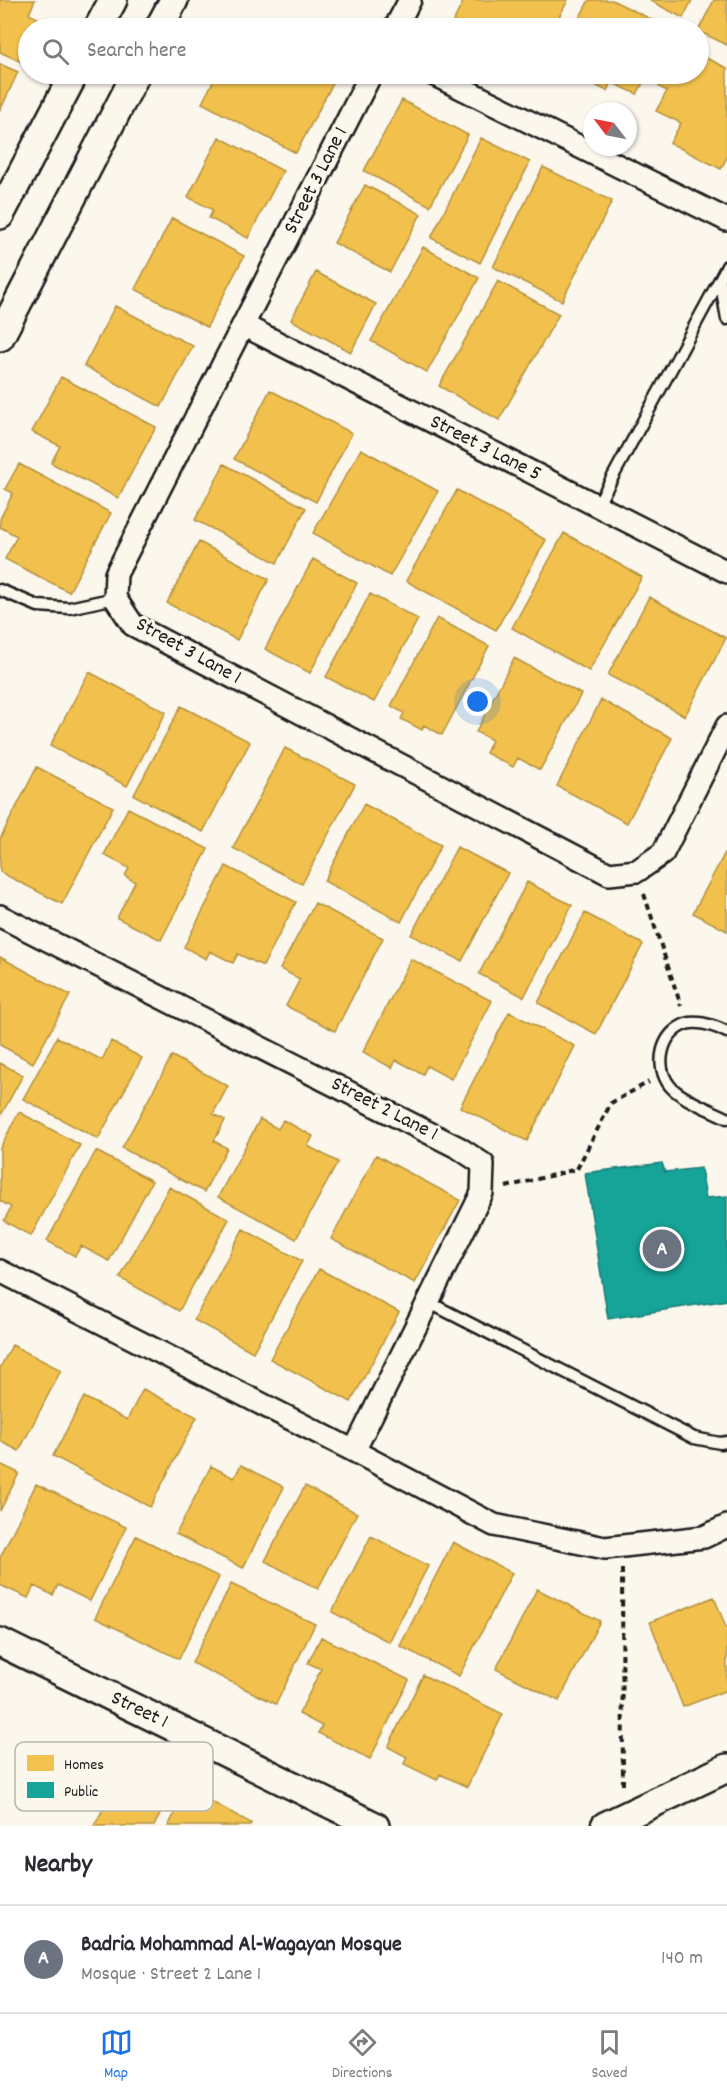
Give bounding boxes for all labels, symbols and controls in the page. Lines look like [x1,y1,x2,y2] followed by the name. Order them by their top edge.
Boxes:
[18,18,709,84] search box
[39,35,72,68] icon: search
[87,36,186,67] text: Search here
[583,102,637,156] north arrow
[277,122,357,240] street label: Street 3 Lane 1
[424,408,546,490] street label: Street 3 Lane 5
[130,611,246,693] street label: Street 3 Lane 1
[463,687,492,716] your location
[325,1070,443,1150] street label: Street 2 Lane 1
[642,1226,682,1272] pin: A
[105,1684,173,1738] street label: Street 1
[15,1742,213,1811] legend
[64,1754,104,1777] text: Homes
[64,1781,98,1804] text: Public
[24,1847,92,1884] text: Nearby
[81,1930,402,1961] text: Badria Mohammad Al-Wagayan Mosque
[38,1945,49,1973] text: A
[661,1945,703,1973] text: 140 m
[81,1961,261,1989] text: Mosque · Street 2 Lane 1
[100,2026,133,2085] tab: Map
[332,2026,392,2085] tab: Directions
[592,2026,627,2085] tab: Saved

